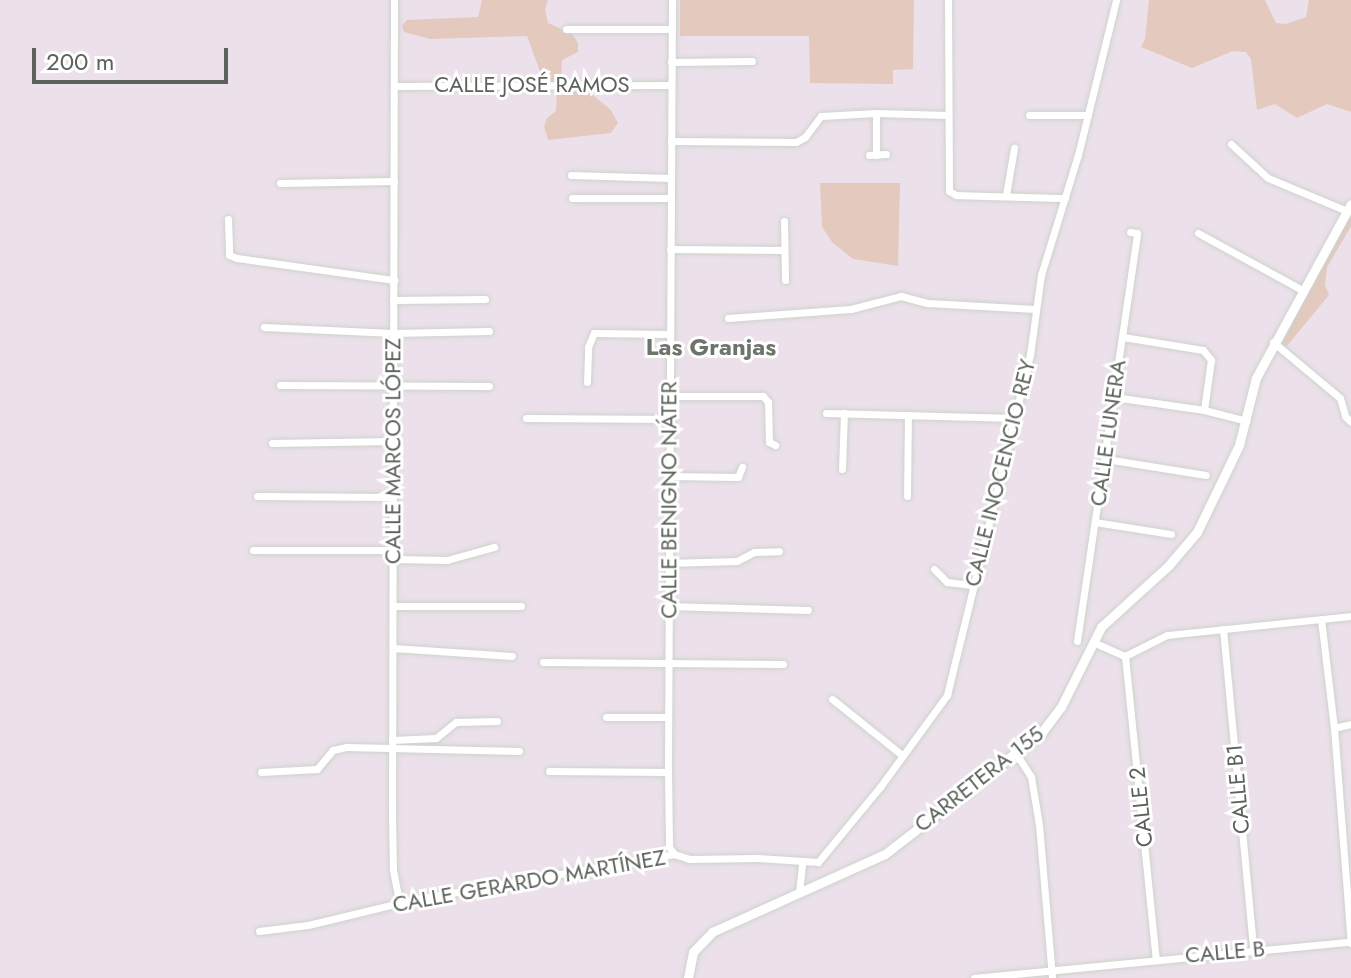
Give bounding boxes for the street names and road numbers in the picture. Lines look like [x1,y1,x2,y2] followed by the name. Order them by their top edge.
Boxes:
[434,72,630,98] street label: CALLE JOSÉ RAMOS
[380,338,406,564] street label: CALLE MARCOS LÓPEZ
[959,357,1041,589] street label: CALLE INOCENCIO REY
[1085,358,1131,508] street label: CALLE LUNERA
[656,381,682,619] street label: CALLE BENIGNO NÁTER
[909,720,1049,838] street label: CARRETERA 155
[1221,743,1255,835] street label: CALLE B1
[1124,766,1158,848] street label: CALLE 2
[391,844,667,918] street label: CALLE GERARDO MARTÍNEZ
[1184,935,1266,969] street label: CALLE B

